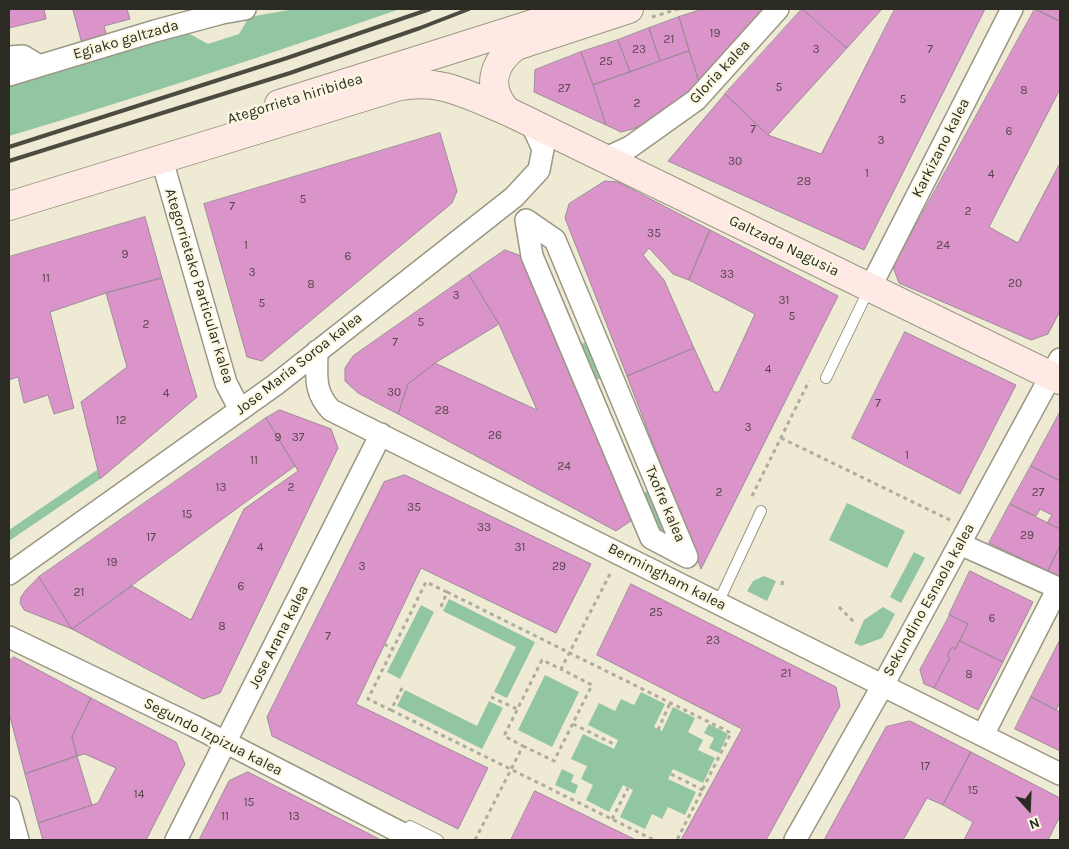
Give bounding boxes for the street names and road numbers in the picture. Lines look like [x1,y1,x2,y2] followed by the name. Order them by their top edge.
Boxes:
[71,16,181,64] street label: Egiako galtzada
[686,36,754,108] street label: Gloria kalea
[225,70,365,128] street label: Ategorrieta hiribidea
[908,95,974,201] street label: Karkizano kalea
[161,186,237,386] street label: Ategorrietako Particular kalea
[726,211,842,281] street label: Galtzada Nagusia
[232,309,366,419] street label: Jose Maria Soroa kalea
[641,463,689,545] street label: Txofre kalea
[879,520,979,680] street label: Sekundino Esnaola kalea
[605,539,729,615] street label: Bermingham kalea
[245,582,313,692] street label: Jose Arana kalea
[141,694,285,780] street label: Segundo Izpizua kalea

